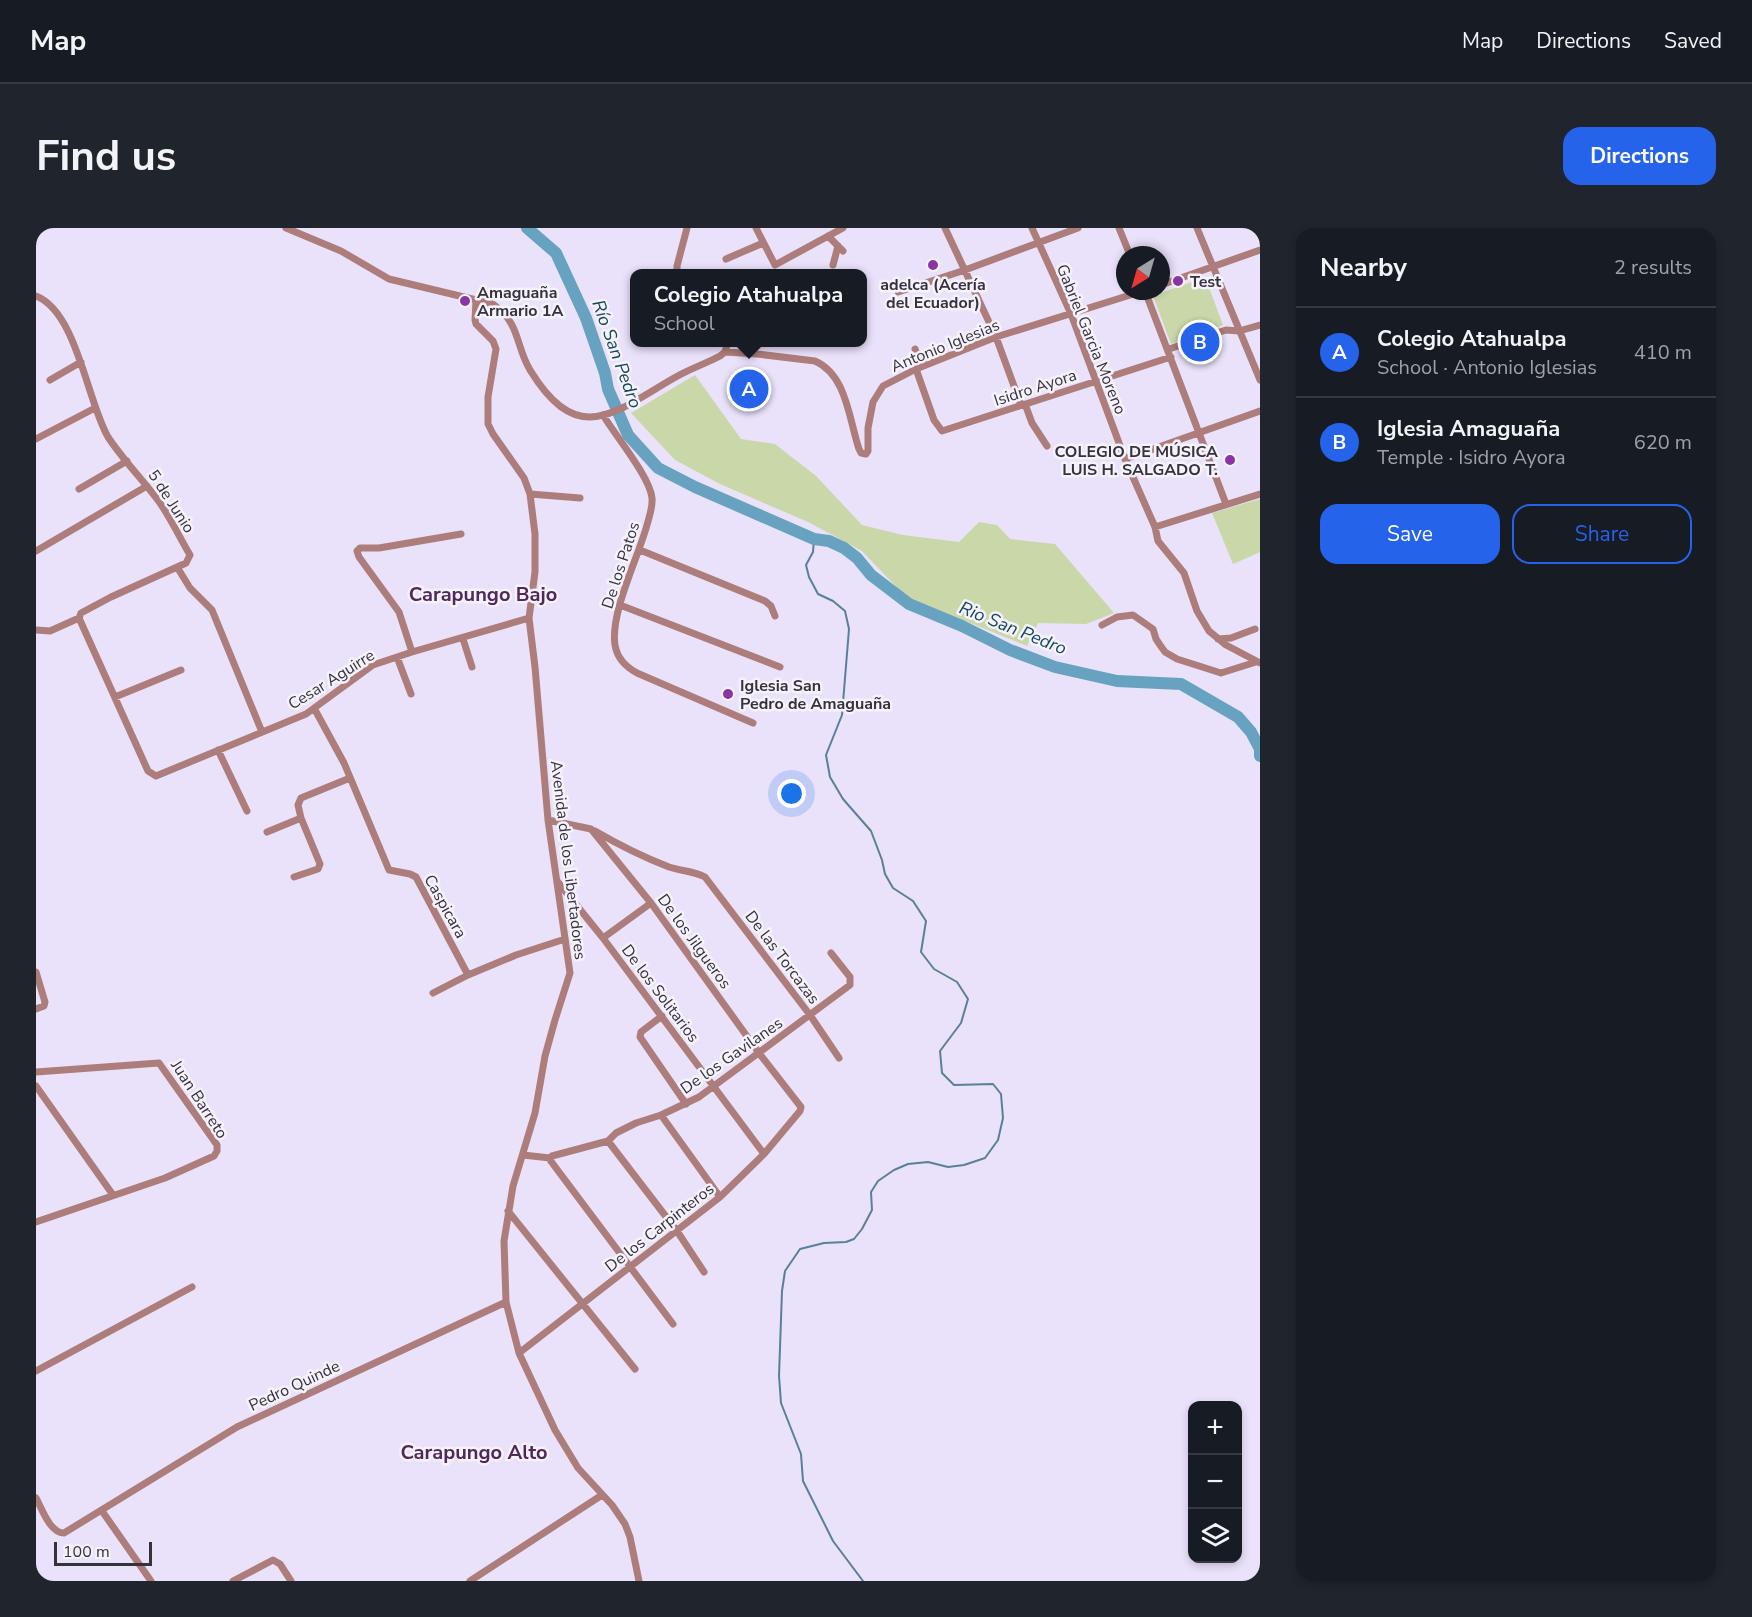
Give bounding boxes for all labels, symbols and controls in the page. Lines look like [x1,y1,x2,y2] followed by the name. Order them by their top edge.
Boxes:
[30,22,86,60] text: Map
[1462,27,1503,55] text: Map
[1536,27,1631,55] text: Directions
[1664,27,1722,55] text: Saved
[1563,127,1716,185] button: Directions
[36,128,176,185] text: Find us
[1116,246,1170,300] north arrow
[1320,250,1407,285] text: Nearby
[1614,254,1692,281] text: 2 results
[926,258,940,272] marker: adelca (Acería del Ecuador)
[1051,261,1131,418] street label: Gabriel Garcia Moreno
[630,269,867,347] popup
[1190,271,1222,293] place label: Test
[880,274,986,314] place label: adelca (Acería del Ecuador)
[1171,274,1185,288] marker: Test
[654,280,843,310] text: Colegio Atahualpa
[477,282,563,322] place label: Amaguaña Armario 1A
[458,294,472,308] marker: Amaguaña Armario 1A
[586,296,648,412] water label: Río San Pedro
[654,310,715,337] text: School
[888,314,1003,378] street label: Antonio Iglesias
[1180,320,1220,364] pin: B
[1377,324,1567,354] text: Colegio Atahualpa
[1332,339,1347,366] text: A
[1634,339,1692,366] text: 410 m
[1377,354,1597,381] text: School · Antonio Iglesias
[991,364,1080,412] street label: Isidro Ayora
[730,366,768,412] pin: A
[1377,414,1560,444] text: Iglesia Amaguaña
[1333,429,1346,456] text: B
[1634,429,1692,456] text: 620 m
[1054,441,1218,481] place label: COLEGIO DE MÚSICA LUIS H. SALGADO T.
[1377,444,1566,471] text: Temple · Isidro Ayora
[1223,453,1237,467] marker: COLEGIO DE MÚSICA LUIS H. SALGADO T.
[142,466,200,538] street label: 5 de Junio
[1320,504,1500,564] button: Save
[1512,504,1692,564] button: Share
[597,519,645,612] street label: De los Patos
[409,581,557,608] district label: Carapungo Bajo
[956,596,1070,660] water label: Rio San Pedro
[284,644,379,715] street label: Cesar Aguirre
[740,675,891,715] place label: Iglesia San Pedro de Amaguaña
[721,687,735,701] marker: Iglesia San Pedro de Amaguaña
[545,759,591,961] street label: Avenida de los Libertadores
[777,779,806,808] your location
[419,871,472,942] street label: Caspicara
[652,890,736,994] street label: De los Jilgueros
[740,906,825,1009] street label: De las Torcazas
[616,940,704,1047] street label: De los Solitarios
[676,1012,787,1099] street label: De los Gavilanes
[165,1055,233,1143] street label: Juan Barreto
[600,1178,719,1277] street label: De los Carpinteros
[245,1355,344,1417] street label: Pedro Quinde
[1188,1401,1242,1563] map controls
[1188,1401,1242,1455] button: +
[400,1439,548,1466] district label: Carapungo Alto
[1188,1455,1242,1509] button: −
[1188,1509,1242,1563] button: layers
[54,1539,152,1566] scale bar
[63,1541,110,1563] text: 100 m

